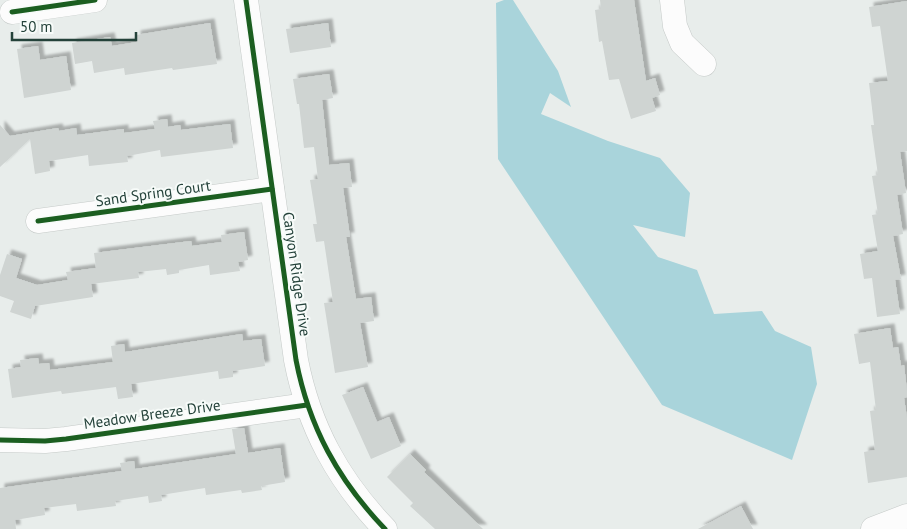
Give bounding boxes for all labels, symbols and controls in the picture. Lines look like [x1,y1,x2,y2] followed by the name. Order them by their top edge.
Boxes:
[12,10,136,42] scale bar
[20,17,53,36] text: 50 m
[94,176,212,210] street label: Sand Spring Court
[279,211,315,337] street label: Canyon Ridge Drive
[82,395,222,433] street label: Meadow Breeze Drive

